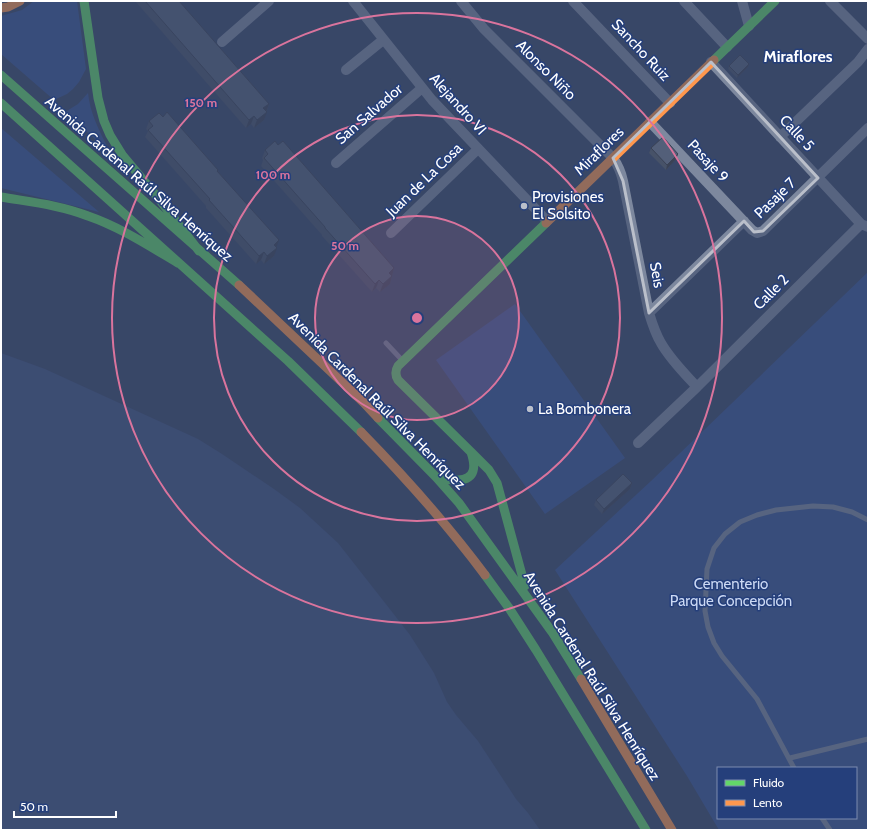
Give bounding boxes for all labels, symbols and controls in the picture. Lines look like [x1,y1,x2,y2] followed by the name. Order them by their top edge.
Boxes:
[608,15,674,85] street label: Sancho Ruiz
[512,36,580,104] street label: Alonso Niño
[764,47,833,66] district label: Miraflores
[426,70,490,138] street label: Alejandro VI
[332,80,406,148] street label: San Salvador
[41,92,237,266] street label: Avenida Cardenal Raúl Silva Henríquez
[185,95,217,110] text: 150 m
[776,111,818,155] street label: Calle 5
[570,123,628,179] street label: Miraflores
[684,136,732,186] street label: Pasaje 9
[382,139,466,221] street label: Juan de La Cosa
[256,167,290,182] text: 100 m
[750,174,800,222] street label: Pasaje 7
[532,188,604,223] place label: Provisiones El Solsito
[519,201,529,211] marker: Provisiones El Solsito
[331,238,359,253] text: 50 m
[646,261,668,289] street label: Seis
[750,271,792,313] street label: Calle 2
[285,309,469,493] street label: Avenida Cardenal Raúl Silva Henríquez
[410,311,424,325] centre of rings
[538,400,632,418] place label: La Bombonera
[525,404,535,414] marker: La Bombonera
[520,568,664,784] street label: Avenida Cardenal Raúl Silva Henríquez
[670,575,792,610] park label: Cementerio Parque Concepción
[717,767,857,819] legend
[753,775,785,790] text: Fluido
[14,793,116,819] scale bar
[753,795,783,810] text: Lento
[20,799,48,814] text: 50 m

